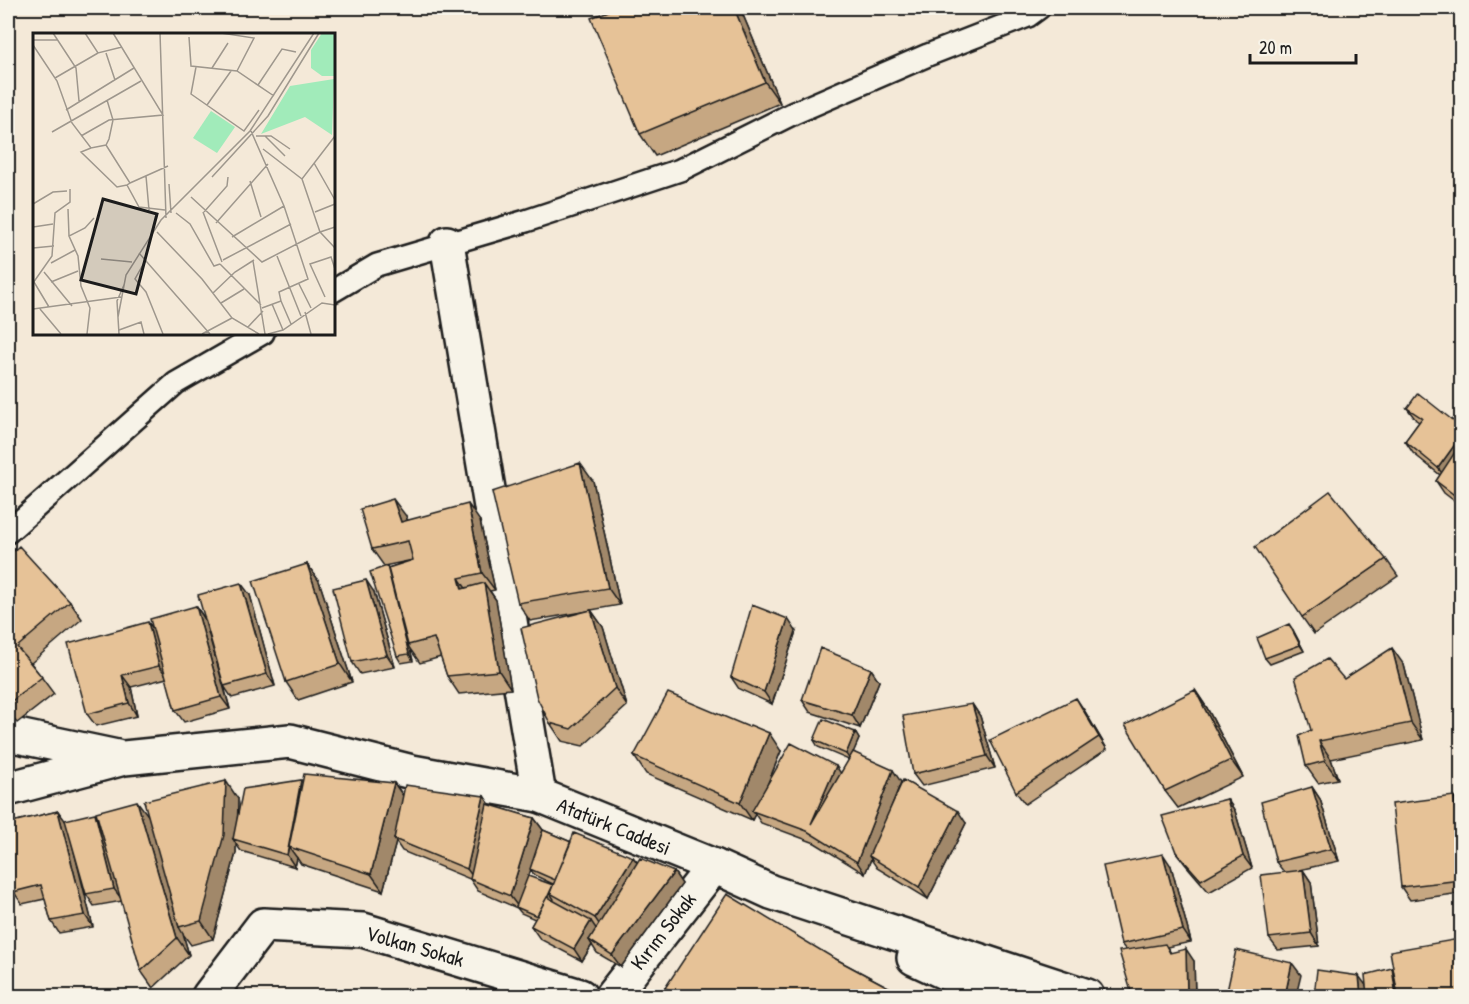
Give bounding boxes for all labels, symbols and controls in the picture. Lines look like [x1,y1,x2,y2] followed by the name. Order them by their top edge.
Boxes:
[1250,27,1356,65] scale bar
[33,33,334,334] inset map
[1259,35,1292,60] text: 20 m
[553,790,675,862] street label: Atatürk Caddesi
[623,886,703,976] street label: Kırım Sokak
[363,918,468,974] street label: Volkan Sokak

